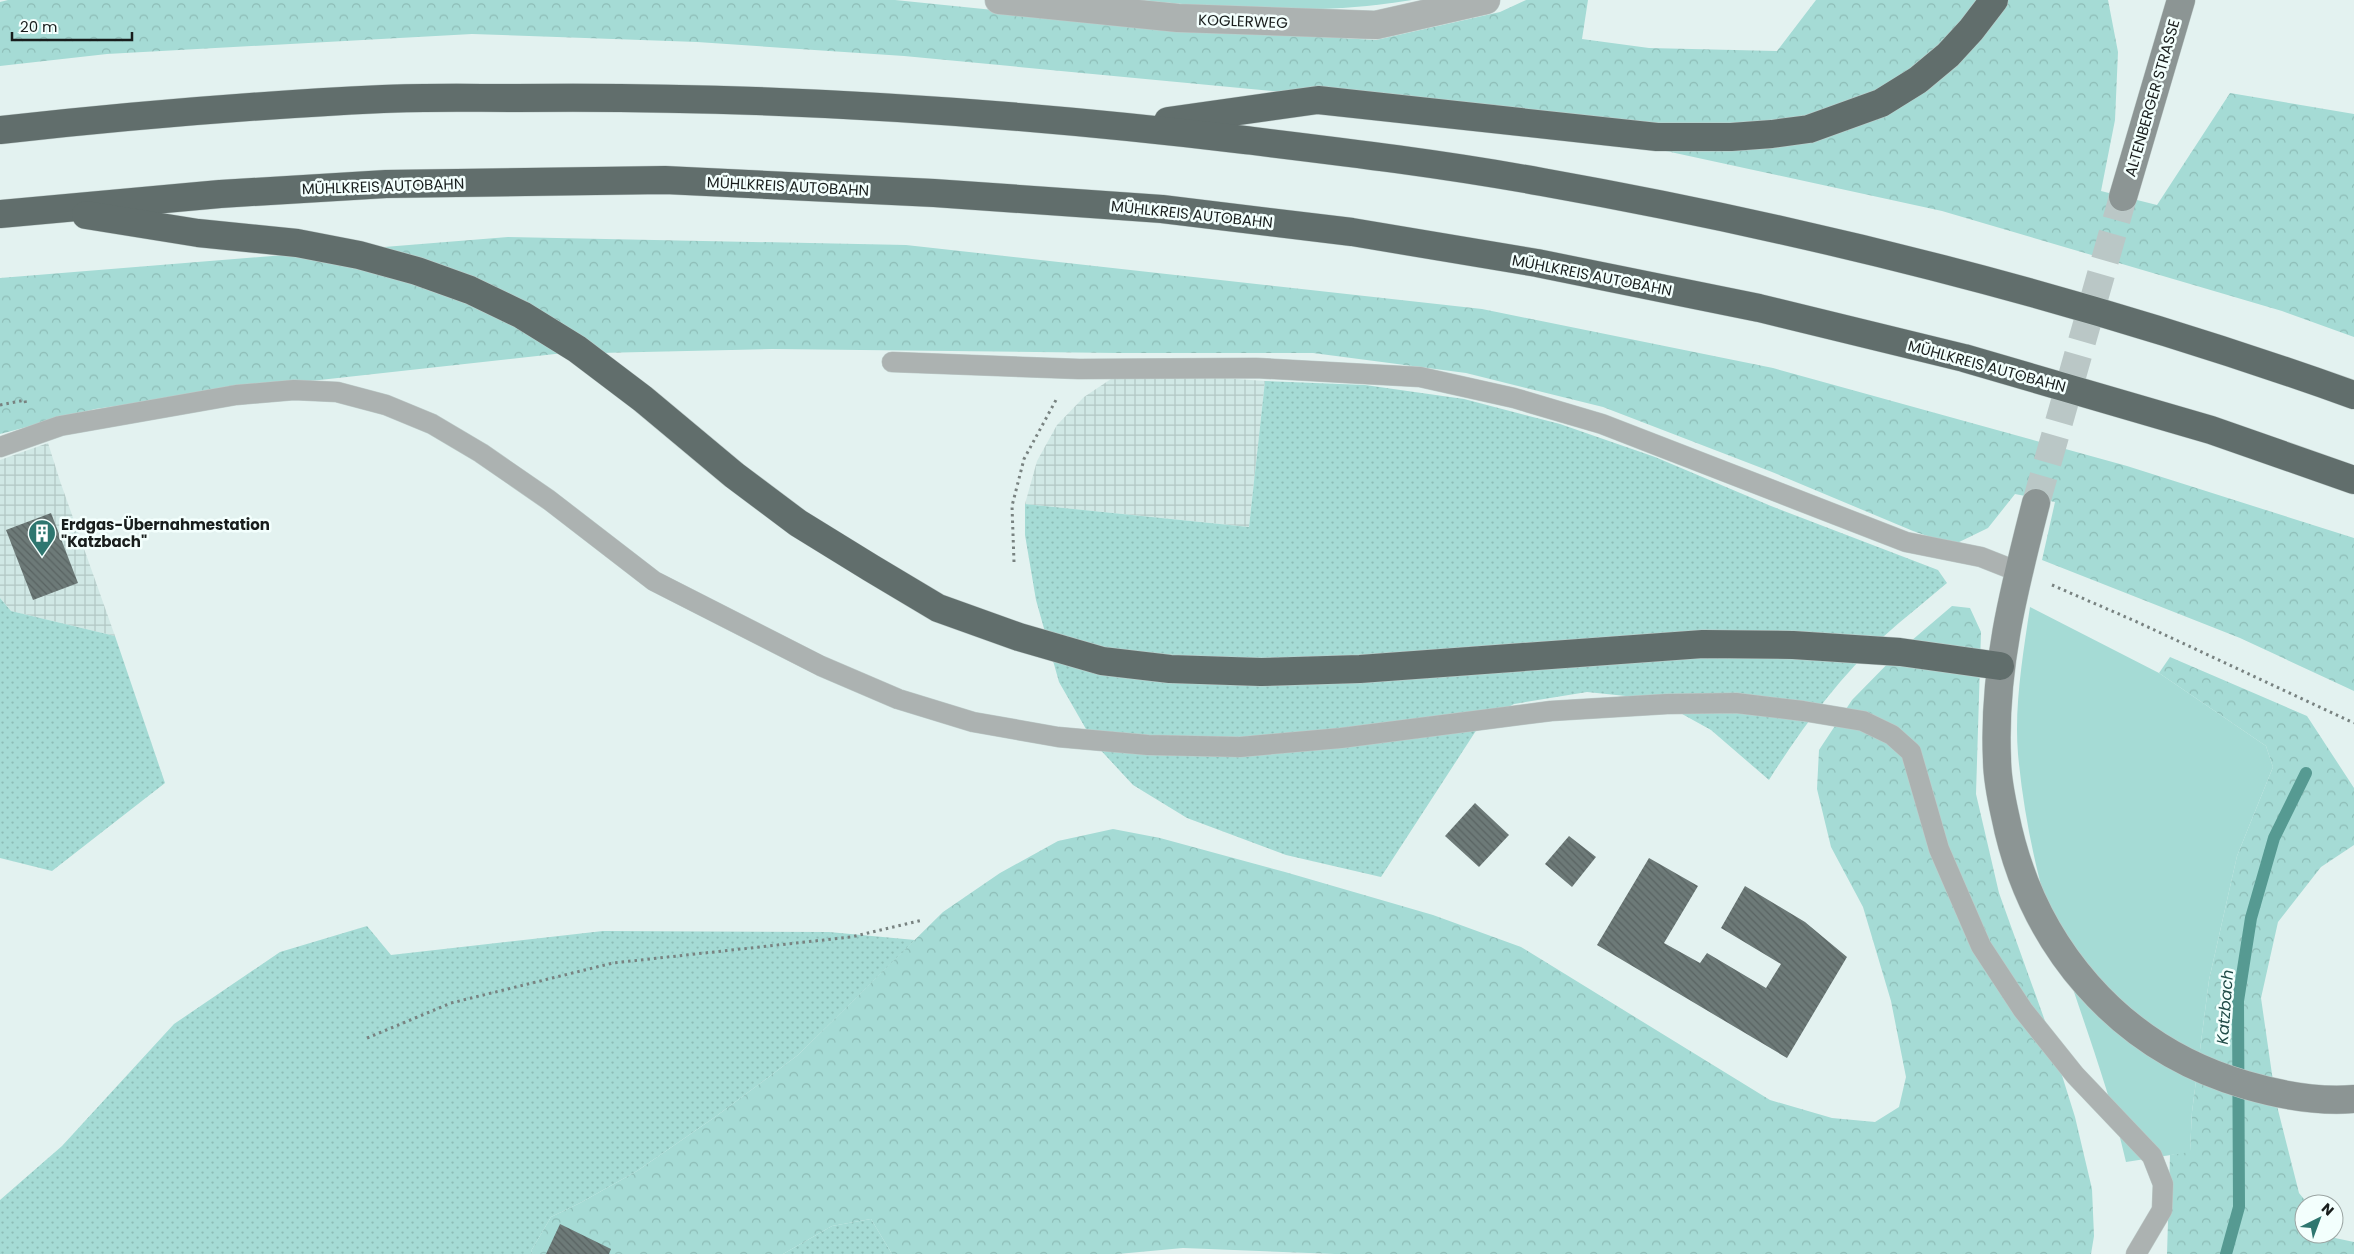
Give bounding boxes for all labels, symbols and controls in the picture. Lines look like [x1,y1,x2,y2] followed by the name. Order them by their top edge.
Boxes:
[1198,9,1289,33] street label: KOGLERWEG
[12,10,132,42] scale bar
[20,16,58,37] text: 20 m
[2119,17,2185,179] street label: ALTENBERGER STRASSE
[706,171,870,201] street label: MÜHLKREIS AUTOBAHN
[301,173,465,199] street label: MÜHLKREIS AUTOBAHN
[1110,195,1274,233] street label: MÜHLKREIS AUTOBAHN
[1510,249,1674,301] street label: MÜHLKREIS AUTOBAHN
[1906,335,2068,397] street label: MÜHLKREIS AUTOBAHN
[61,514,270,552] place label: Erdgas-Übernahmestation "Katzbach"
[27,518,57,557] building icon: Erdgas-Übernahmestation "Katzbach"
[2211,969,2239,1045] water label: Katzbach
[2294,1194,2344,1244] north arrow
[2317,1198,2338,1220] text: N

